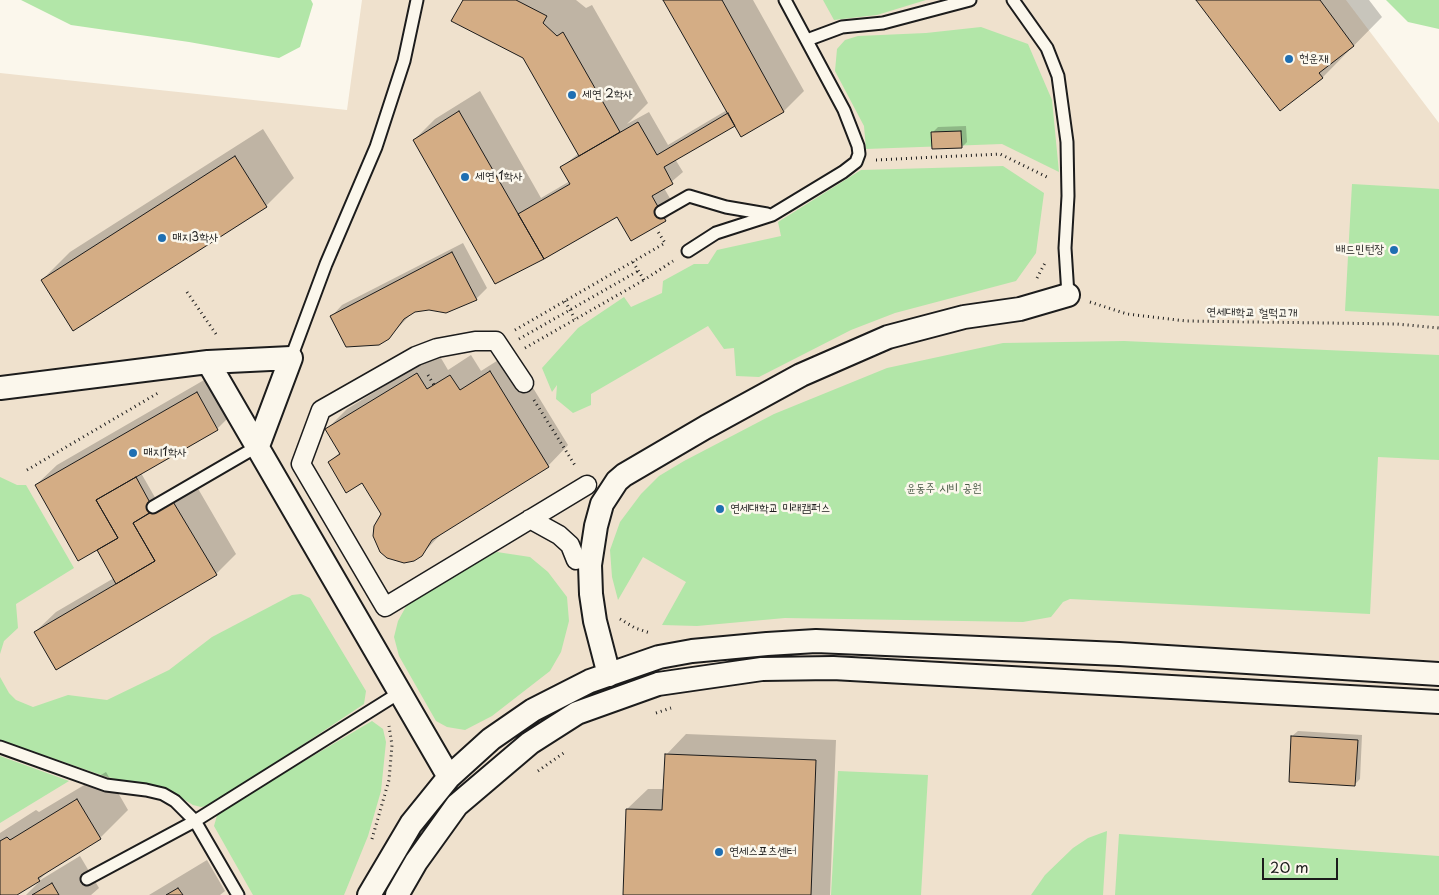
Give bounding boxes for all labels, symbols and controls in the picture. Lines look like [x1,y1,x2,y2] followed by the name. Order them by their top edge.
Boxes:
[1299,52,1328,66] place label: 현운재
[1283,53,1295,65] marker: 현운재
[582,88,633,102] place label: 세연 2학사
[566,89,578,101] marker: 세연 2학사
[475,170,523,184] place label: 세연 1학사
[459,171,471,183] marker: 세연 1학사
[172,231,219,245] place label: 매지3학사
[156,232,168,244] marker: 매지3학사
[1336,243,1384,257] place label: 배드민턴장
[1388,244,1400,256] marker: 배드민턴장
[1206,305,1298,321] street label: 연세대학교 헐떡고개
[143,446,187,460] place label: 매지1학사
[127,447,139,459] marker: 매지1학사
[906,482,982,496] park label: 윤동주 시비 공원
[730,502,830,516] place label: 연세대학교 미래캠퍼스
[714,503,726,515] marker: 연세대학교 미래캠퍼스
[729,845,797,859] place label: 연세스포츠센터
[713,846,725,858] marker: 연세스포츠센터
[1264,848,1340,880] scale bar
[1270,855,1309,878] text: 20 m

